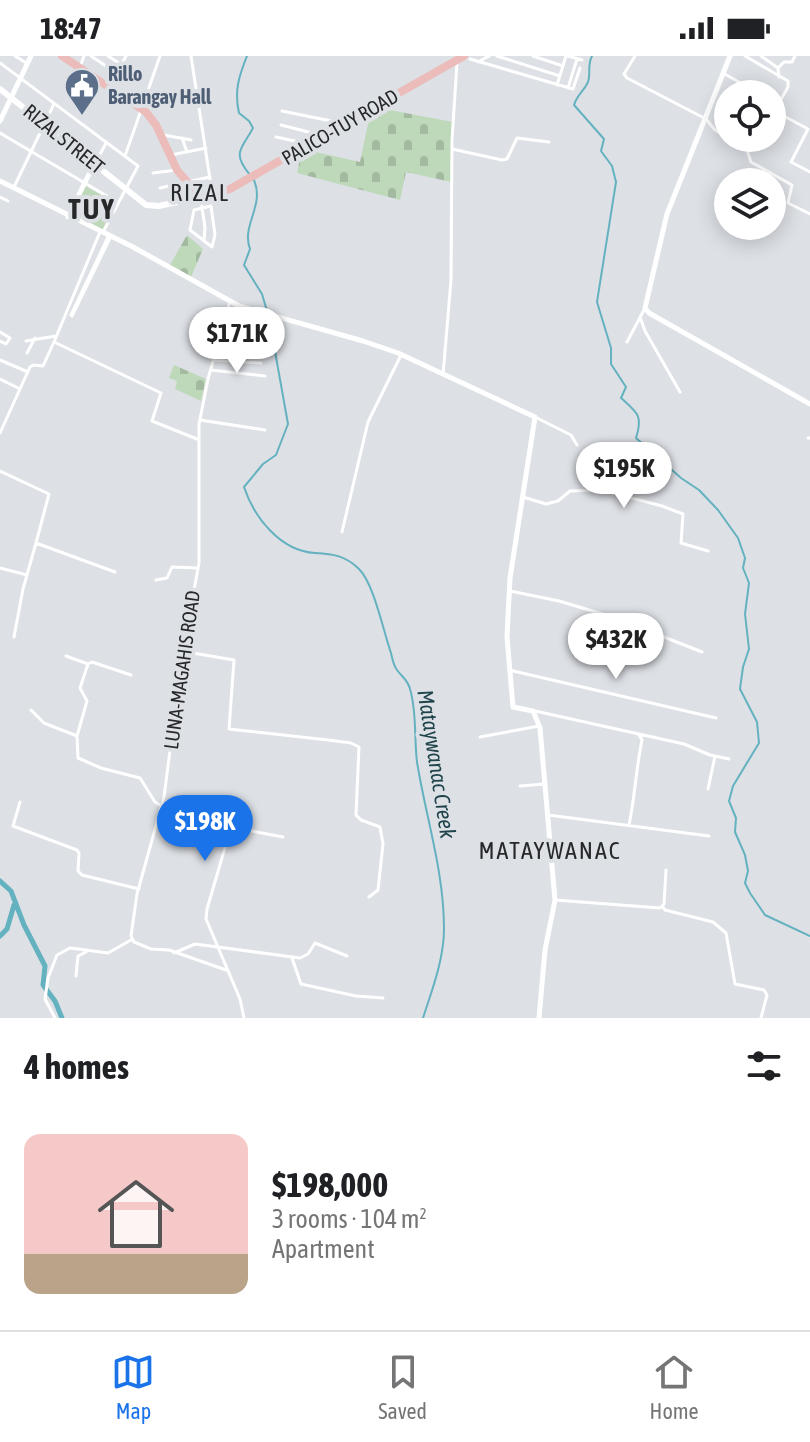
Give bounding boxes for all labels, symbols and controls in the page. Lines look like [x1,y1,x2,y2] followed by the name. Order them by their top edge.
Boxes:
[40,11,102,45] text: 18:47
[108,62,212,108] place label: Rillo Barangay Hall
[63,67,101,117] public building icon: Rillo Barangay Hall
[714,80,786,240] map controls
[714,80,786,152] button: locate
[277,84,402,169] street label: PALICO-TUY ROAD
[19,99,110,178] street label: RIZAL STREET
[714,168,786,240] button: layers
[170,179,230,206] district label: RIZAL
[68,193,116,225] district label: TUY
[181,307,293,375] pin: $171K
[207,318,267,348] text: $171K
[568,442,680,510] pin: $195K
[594,453,654,483] text: $195K
[159,589,204,751] street label: LUNA-MAGAHIS ROAD
[560,613,672,681] pin: $432K
[586,624,646,654] text: $432K
[412,688,462,841] water label: Mataywanac Creek
[149,795,261,863] pin: $198K
[175,806,235,836] text: $198K
[478,837,622,864] district label: MATAYWANAC
[742,1044,786,1088] icon: filters
[24,1047,129,1086] text: 4 homes
[272,1165,388,1204] text: $198,000
[88,1166,184,1262] icon: home
[272,1204,427,1234] text: 3 rooms · 104 m²
[272,1234,375,1264] text: Apartment
[111,1350,155,1424] tab: Map
[378,1350,427,1424] tab: Saved
[650,1350,699,1424] tab: Home

